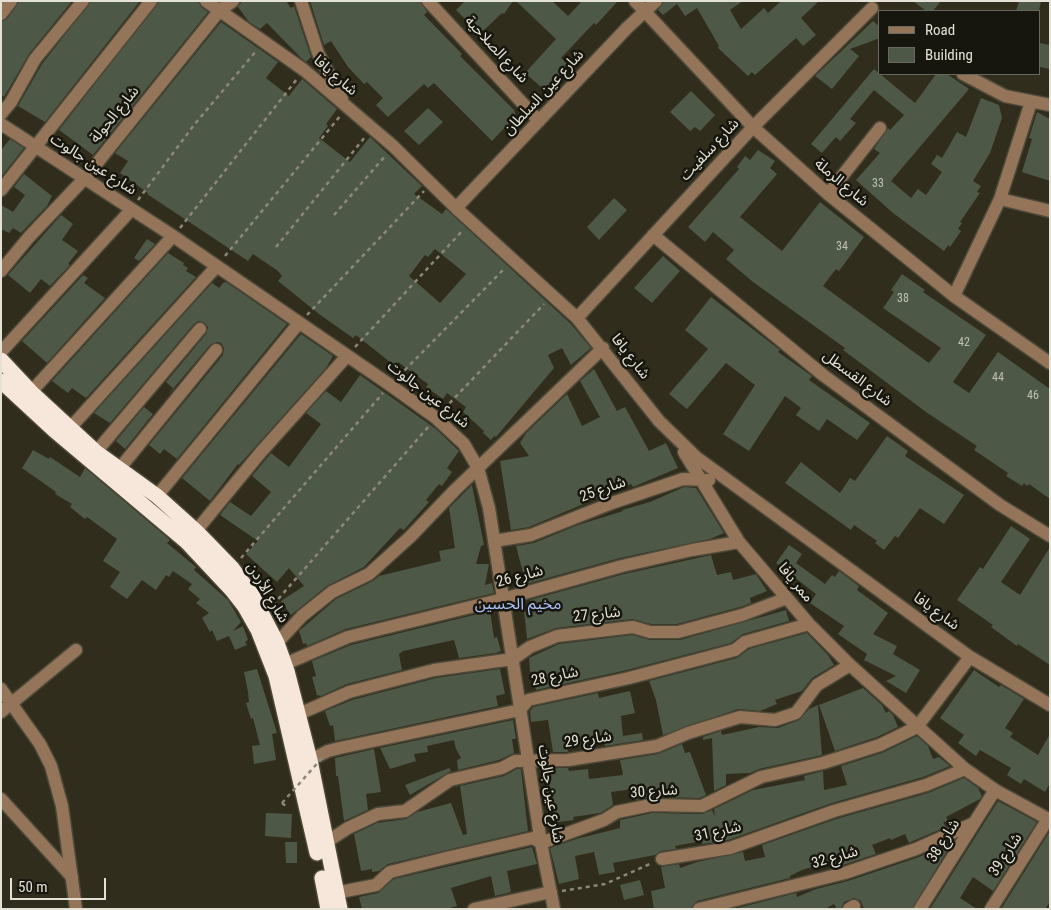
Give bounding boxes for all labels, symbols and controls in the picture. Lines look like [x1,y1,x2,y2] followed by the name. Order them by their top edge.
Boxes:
[878,10,1041,75] legend
[460,13,532,87] street label: شارع الصلاحية
[925,21,955,39] text: Road
[925,46,973,64] text: Building
[500,47,588,139] street label: شارع عين السلطان
[309,52,361,100] street label: شارع يافا
[87,83,143,147] street label: شارع الحولة
[677,115,743,185] street label: شارع سلفيت
[46,130,140,200] street label: شارع عين جالوت
[810,155,872,211] street label: شارع الرملة
[872,177,884,191] house number: 33
[836,240,848,254] house number: 34
[897,292,909,306] house number: 38
[607,331,653,383] street label: شارع يافا
[958,336,970,350] house number: 42
[819,347,895,411] street label: شارع القسطل
[383,357,473,433] street label: شارع عين جالوت
[992,371,1004,385] house number: 44
[1027,389,1039,403] house number: 46
[578,473,628,507] street label: شارع 25
[242,559,292,627] street label: شارع الأردن
[773,560,817,606] street label: ممر يافا
[495,562,545,592] street label: شارع 26
[909,589,963,635] street label: شارع يافا
[475,595,561,615] district label: مخيم الحسين
[572,604,622,626] street label: شارع 27
[530,663,580,691] street label: شارع 28
[563,728,613,752] street label: شارع 29
[533,744,567,844] street label: شارع عين جالوت
[630,781,678,803] street label: شارع 30
[924,816,964,866] street label: شارع 38
[693,818,743,846] street label: شارع 31
[986,830,1026,880] street label: شارع 39
[810,843,860,873] street label: شارع 32
[12,868,109,900] scale bar
[18,878,48,896] text: 50 m

